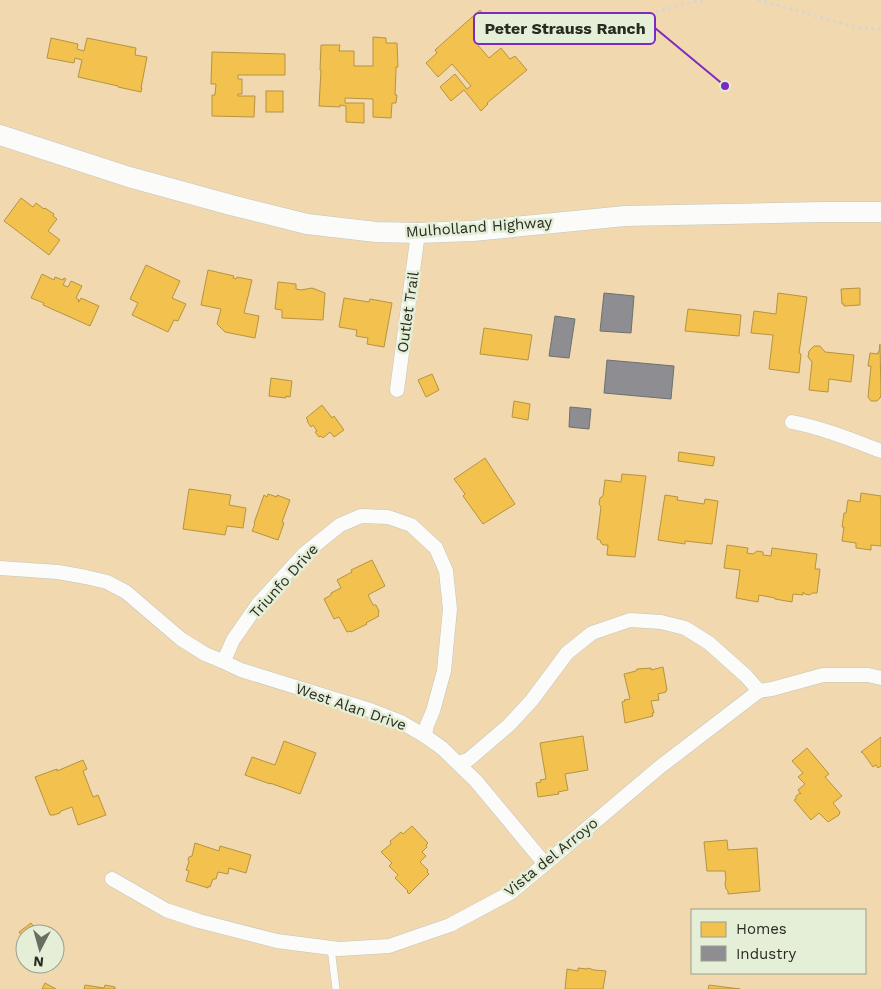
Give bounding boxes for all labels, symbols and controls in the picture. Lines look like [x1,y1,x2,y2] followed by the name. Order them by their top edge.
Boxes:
[474,13,655,44] callout: Peter Strauss Ranch
[484,19,646,38] text: Peter Strauss Ranch
[405,213,553,241] street label: Mulholland Highway
[393,270,423,354] street label: Outlet Trail
[246,540,322,622] street label: Triunfo Drive
[293,680,409,734] street label: West Alan Drive
[501,814,601,900] street label: Vista del Arroyo
[691,909,866,974] legend
[736,920,787,938] text: Homes
[15,924,65,974] north arrow
[736,945,797,963] text: Industry
[33,953,45,970] text: N

